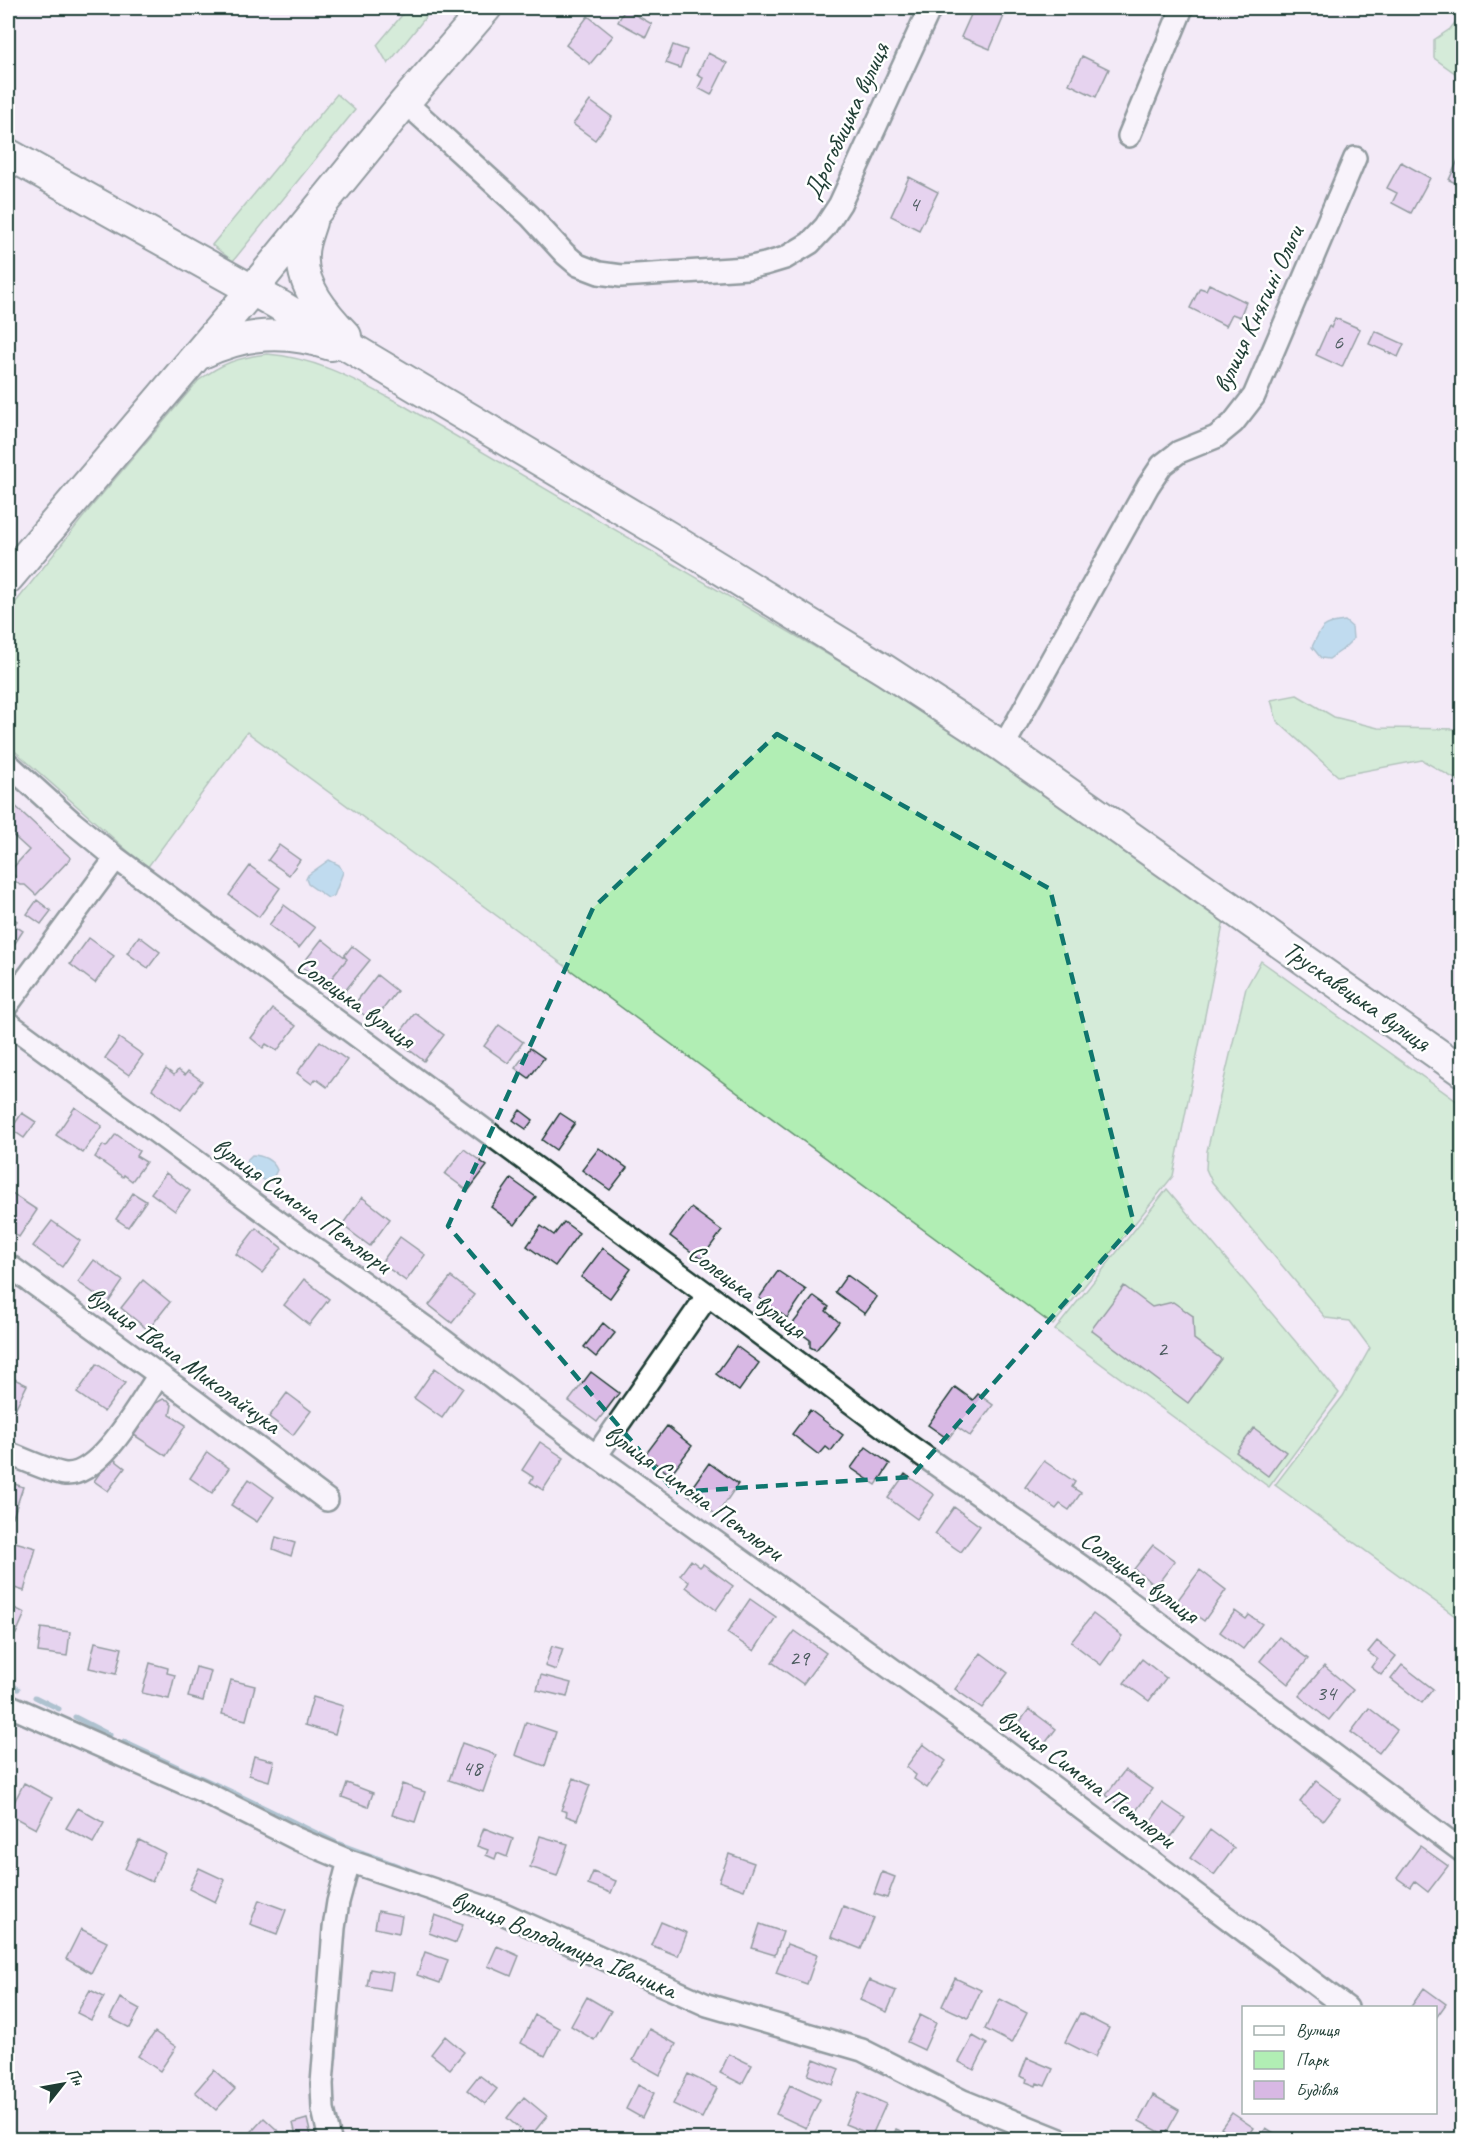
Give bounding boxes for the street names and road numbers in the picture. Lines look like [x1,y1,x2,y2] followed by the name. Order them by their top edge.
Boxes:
[795,36,897,205] street label: Дрогобицька вулиця
[1205,219,1312,398] street label: вулиця Княгині Ольги
[1277,933,1438,1060] street label: Трускавецька вулиця
[290,948,423,1057] street label: Солецька вулиця
[206,1129,400,1283] street label: вулиця Симона Петлюри
[682,1236,814,1347] street label: Солецька вулиця
[81,1279,289,1442] street label: вулиця Івана Миколайчука
[598,1416,792,1570] street label: вулиця Симона Петлюри
[1074,1523,1207,1632] street label: Солецька вулиця
[992,1701,1184,1857] street label: вулиця Симона Петлюри
[447,1882,683,2007] street label: вулиця Володимира Іваника

